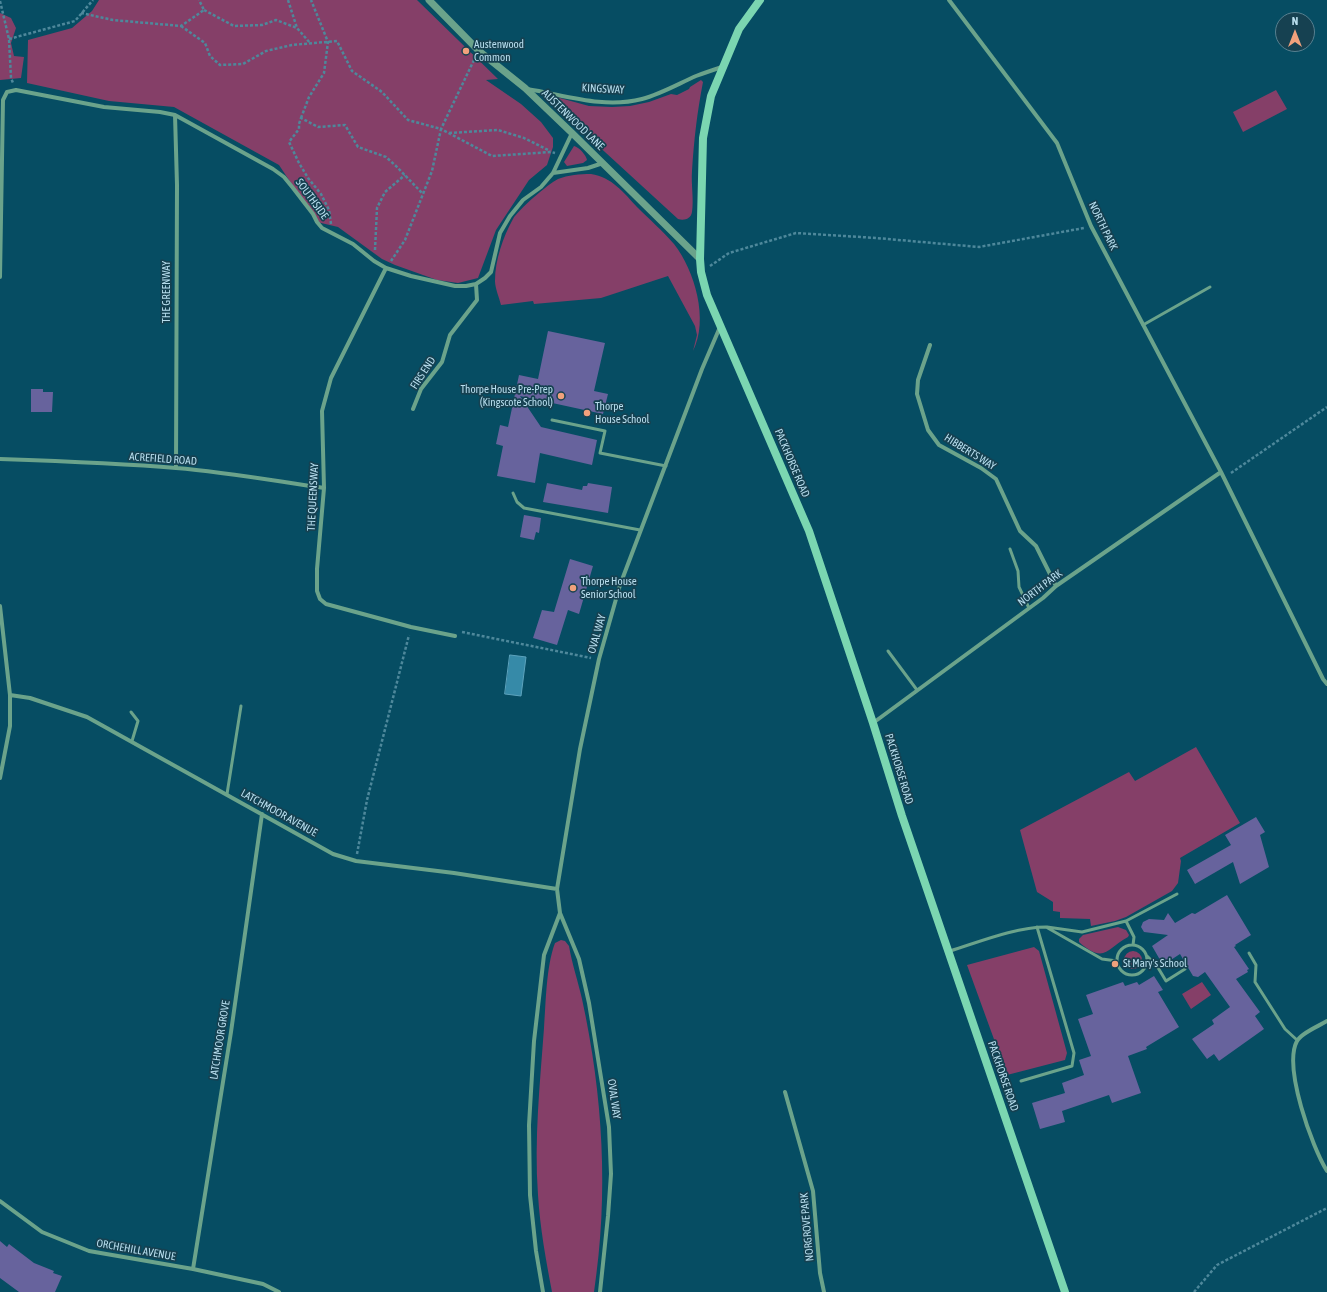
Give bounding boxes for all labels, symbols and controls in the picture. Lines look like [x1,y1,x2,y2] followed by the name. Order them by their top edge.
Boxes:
[1275,12,1315,52] north arrow
[1292,15,1298,27] text: N
[474,38,524,64] place label: Austenwood Common
[461,46,471,56] marker: Austenwood Common
[581,81,625,97] street label: KINGSWAY
[539,87,607,153] street label: AUSTENWOOD LANE
[293,176,331,222] street label: SOUTHSIDE
[1086,200,1120,252] street label: NORTH PARK
[160,261,174,323] street label: THE GREENWAY
[408,354,438,392] street label: FIRS END
[460,383,553,409] place label: Thorpe House Pre-Prep (Kingscote School)
[556,391,566,401] marker: Thorpe House Pre-Prep (Kingscote School)
[595,400,650,426] place label: Thorpe House School
[582,408,592,418] marker: Thorpe House School
[772,427,812,499] street label: PACKHORSE ROAD
[942,431,998,473] street label: HIBBERTS WAY
[129,450,197,468] street label: ACREFIELD ROAD
[305,463,321,531] street label: THE QUEENSWAY
[1015,567,1065,609] street label: NORTH PARK
[581,575,637,601] place label: Thorpe House Senior School
[568,583,578,593] marker: Thorpe House Senior School
[585,613,609,655] street label: OVAL WAY
[882,732,916,806] street label: PACKHORSE ROAD
[239,787,319,839] street label: LATCHMOOR AVENUE
[1123,957,1187,971] place label: St Mary's School
[1110,959,1120,969] marker: St Mary's School
[207,999,233,1081] street label: LATCHMOOR GROVE
[985,1039,1021,1113] street label: PACKHORSE ROAD
[605,1078,623,1120] street label: OVAL WAY
[797,1192,817,1262] street label: NORGROVE PARK
[95,1237,177,1263] street label: ORCHEHILL AVENUE

